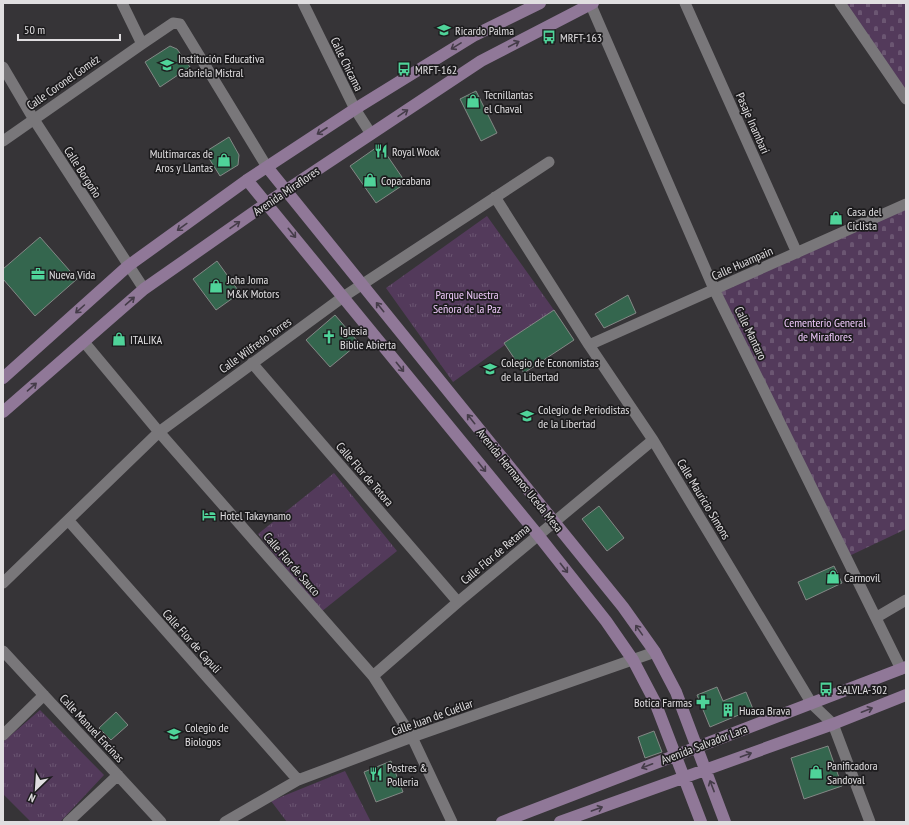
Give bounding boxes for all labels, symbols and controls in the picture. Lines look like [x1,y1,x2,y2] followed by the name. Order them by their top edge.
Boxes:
[18,16,120,42] scale bar
[24,22,45,37] text: 50 m
[436,22,452,38] school or university icon: Ricardo Palma
[455,23,514,38] place label: Ricardo Palma
[541,29,557,45] bus stop icon: MRFT-163
[560,30,602,45] place label: MRFT-163
[327,35,367,94] street label: Calle Chicama
[507,40,519,48] one-way arrow
[450,43,462,51] one-way arrow
[24,51,102,113] street label: Calle Coronel Goméz
[178,51,265,80] place label: Institución Educativa Gabriela Mistral
[159,57,175,73] school or university icon: Institución Educativa Gabriela Mistral
[396,61,412,77] bus stop icon: MRFT-162
[415,62,457,77] place label: MRFT-162
[484,87,533,116] place label: Tecnillantas el Chaval
[733,90,773,156] street label: Pasaje Inambari
[465,93,481,109] shop icon: Tecnillantas el Chaval
[397,109,408,117] one-way arrow
[317,127,328,135] one-way arrow
[373,143,389,159] restaurant icon: Royal Wook
[61,144,105,200] street label: Calle Borgoño
[392,144,440,159] place label: Royal Wook
[150,146,213,175] place label: Multimarcas de Aros y Llantas
[216,152,232,168] shop icon: Multimarcas de Aros y Llantas
[250,163,322,219] street label: Avenida Miraflores
[362,172,378,188] shop icon: Copacabana
[381,173,431,188] place label: Copacabana
[847,204,882,233] place label: Casa del Ciclista
[828,210,844,226] shop icon: Casa del Ciclista
[230,221,241,229] one-way arrow
[176,223,187,231] one-way arrow
[287,228,296,239] one-way arrow
[709,243,775,283] street label: Calle Huampain
[30,266,46,282] office icon: Nueva Vida
[49,267,95,282] place label: Nueva Vida
[226,272,279,301] place label: Joha Joma M&K Motors
[208,278,224,294] shop icon: Joha Joma M&K Motors
[433,287,501,316] park label: Parque Nuestra Señora de la Paz
[125,296,135,306] one-way arrow
[376,302,385,313] one-way arrow
[75,304,86,313] one-way arrow
[732,304,770,362] street label: Calle Mantaro
[216,314,294,376] street label: Calle Wilfredo Torres
[784,315,866,344] park label: Cementerio General de Miraflores
[340,323,396,352] place label: Iglesia Biblie Abierta
[321,329,337,345] church icon: Iglesia Biblie Abierta
[111,331,127,347] shop icon: ITALIKA
[130,332,163,347] place label: ITALIKA
[501,355,599,384] place label: Colegio de Economistas de la Libertad
[396,361,405,372] one-way arrow
[482,361,498,377] school or university icon: Colegio de Economistas de la Libertad
[27,382,38,391] one-way arrow
[538,402,629,431] place label: Colegio de Periodistas de la Libertad
[519,408,535,424] school or university icon: Colegio de Periodistas de la Libertad
[467,414,476,425] one-way arrow
[474,425,567,535] street label: Avenida Hermanos Uceda Mesa
[333,439,397,509] street label: Calle Flor de Totora
[674,456,734,542] street label: Calle Mauricio Simons
[478,462,487,473] one-way arrow
[201,507,217,523] hotel icon: Hotel Takaynamo
[220,508,291,523] place label: Hotel Takaynamo
[457,521,533,587] street label: Calle Flor de Retama
[260,529,324,599] street label: Calle Flor de Sauco
[560,563,569,574] one-way arrow
[825,569,841,585] shop icon: Carmovil
[844,570,881,585] place label: Carmovil
[159,606,225,676] street label: Calle Flor de Capuli
[635,625,643,636] one-way arrow
[818,681,834,697] bus stop icon: SALVLA-302
[837,682,887,697] place label: SALVLA-302
[57,691,127,765] street label: Calle Manuel Encinas
[695,694,711,710] pharmacy icon: Botica Farmas
[389,695,476,739] street label: Calle Juan de Cuéllar
[634,695,692,710] place label: Botica Farmas
[720,702,736,718] building icon: Huaca Brava
[739,703,790,718] place label: Huaca Brava
[861,706,873,713] one-way arrow
[185,720,229,749] place label: Colegio de Biologos
[659,721,750,767] street label: Avenida Salvador Lara
[166,726,182,742] school or university icon: Colegio de Biologos
[739,751,751,759] one-way arrow
[827,758,878,787] place label: Panificadora Sandoval
[387,760,427,789] place label: Postres & Polleria
[642,762,654,770] one-way arrow
[808,764,824,780] shop icon: Panificadora Sandoval
[368,766,384,782] restaurant icon: Postres & Polleria
[16,769,56,809] north arrow
[707,780,715,792] one-way arrow
[26,790,37,806] text: N
[590,805,603,812] one-way arrow

